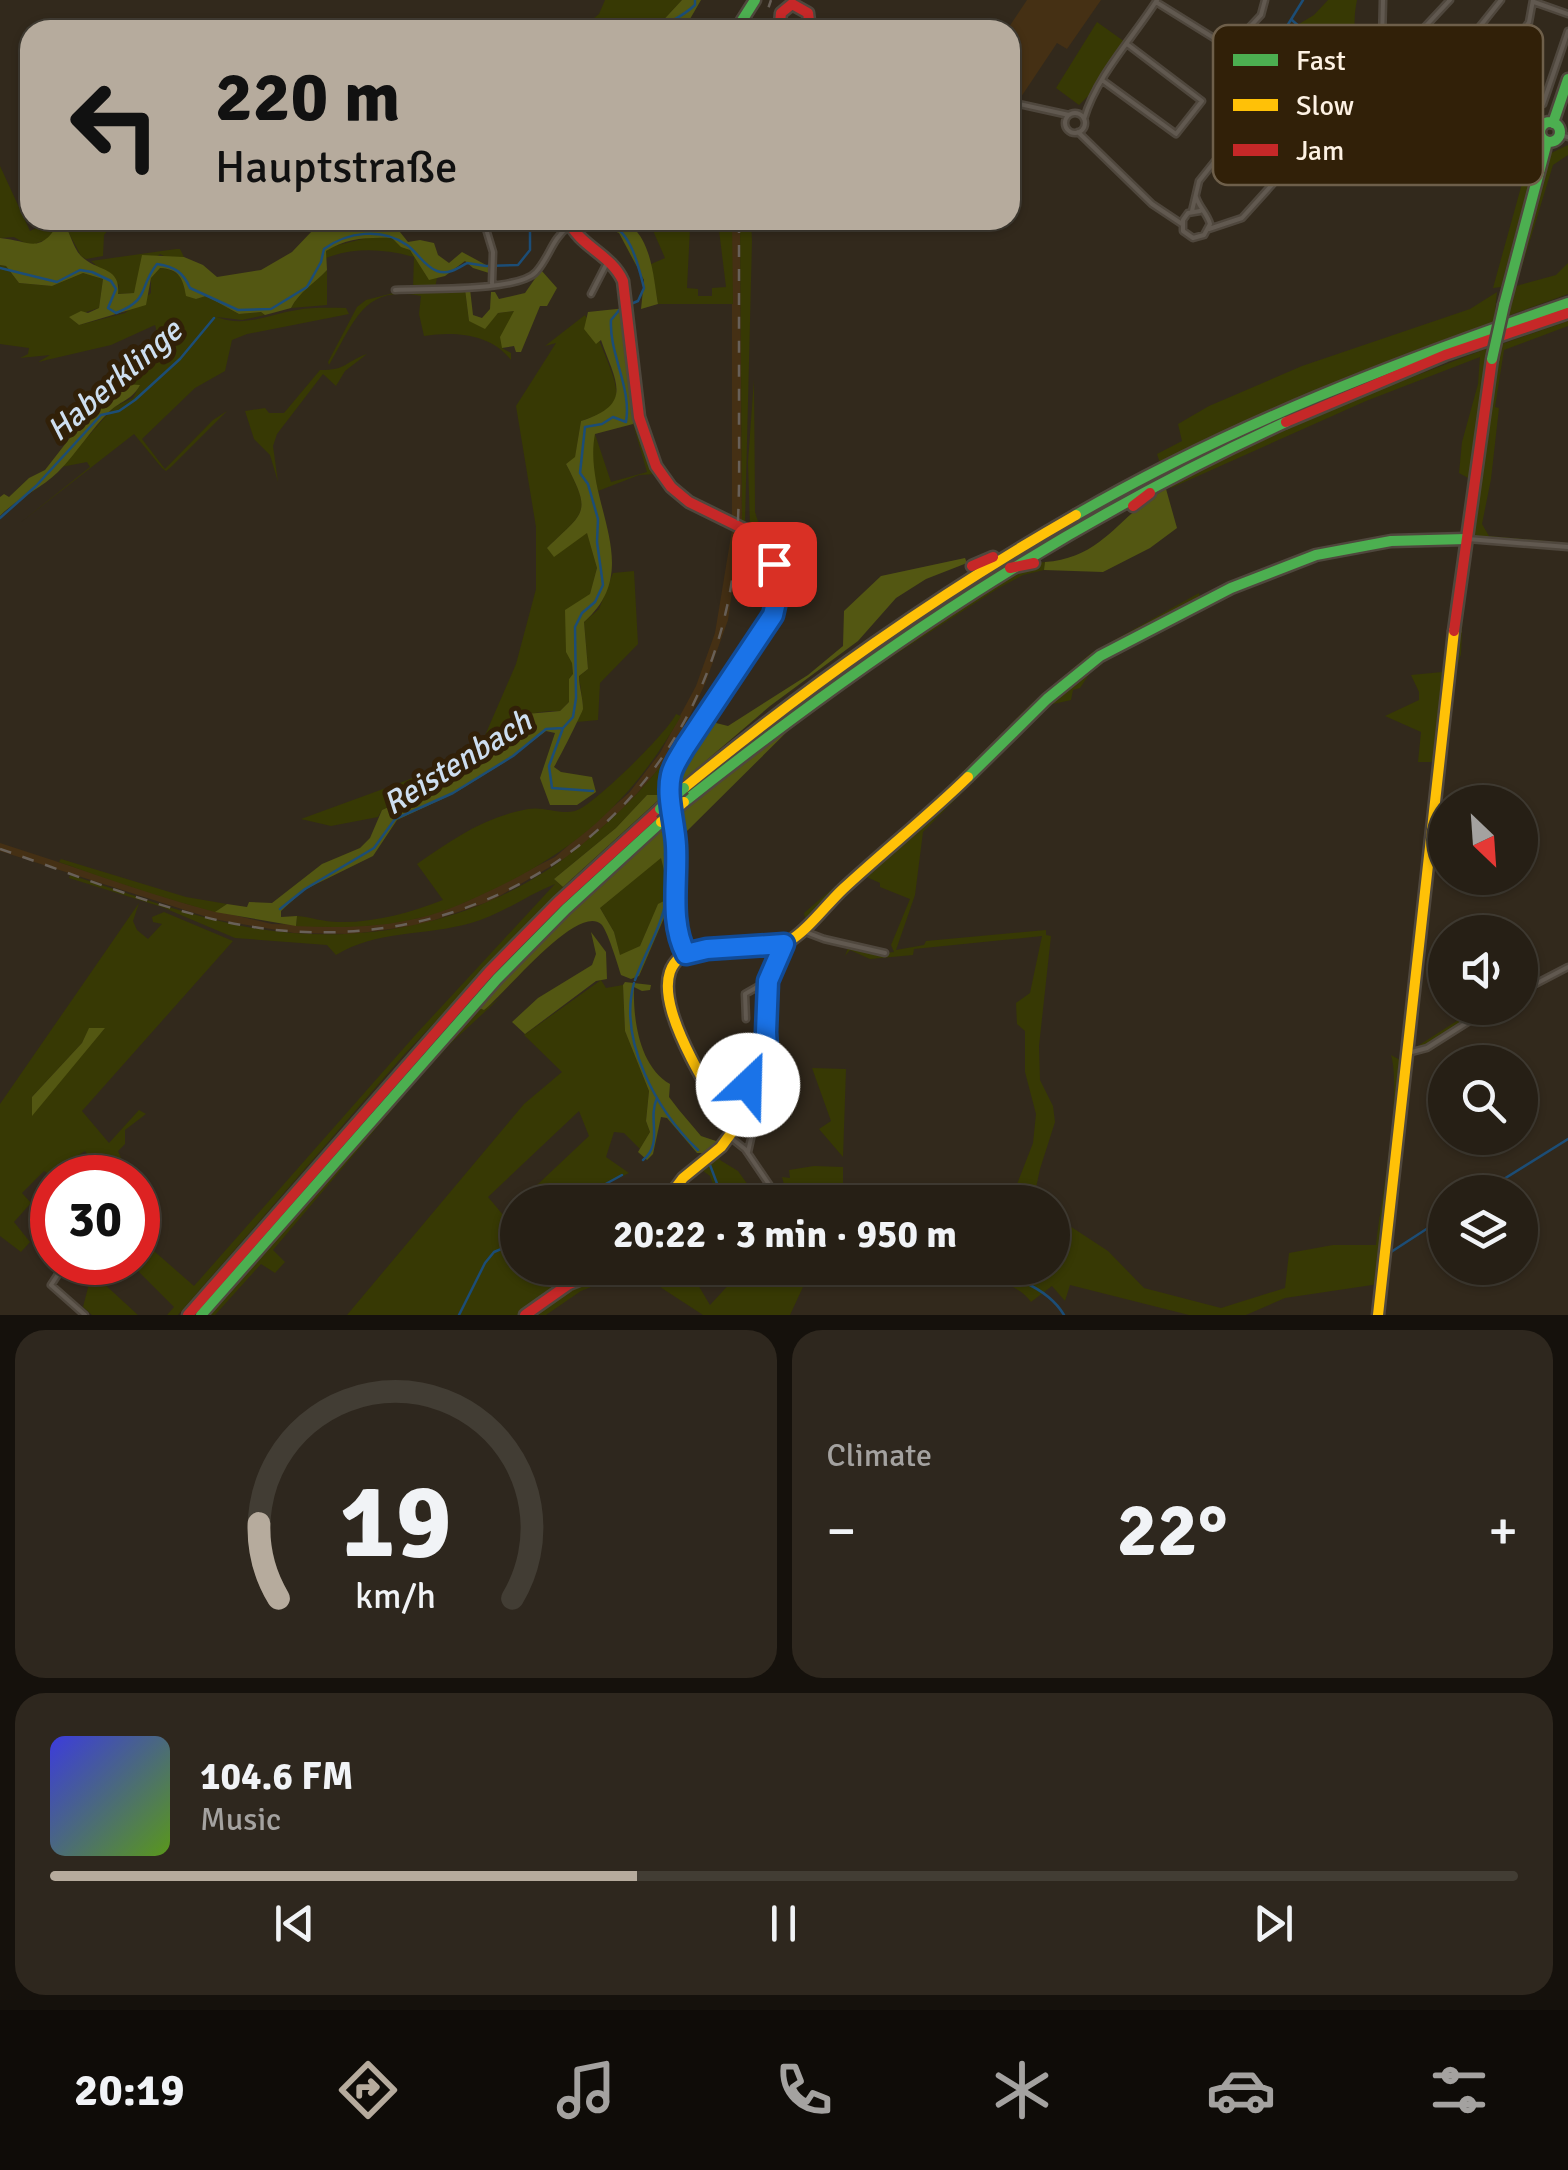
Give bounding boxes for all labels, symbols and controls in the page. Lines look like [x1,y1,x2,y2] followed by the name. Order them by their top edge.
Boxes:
[1213,25,1543,185] legend
[1296,44,1346,78] text: Fast
[215,54,400,140] text: 220 m
[50,60,180,190] icon: left
[1296,89,1354,123] text: Slow
[1296,134,1344,168] text: Jam
[215,140,458,195] text: Hauptstraße
[39,310,191,450] water label: Haberklinge
[732,522,817,607] pin
[747,537,802,592] icon: arrive
[376,701,540,823] water label: Reistenbach
[1428,785,1538,895] north arrow
[1428,785,1538,1285] map controls
[1428,915,1538,1025] button: sound
[696,1033,800,1137] position arrow
[1428,1045,1538,1155] button: search
[30,1155,160,1285] speed limit sign: 30
[1428,1175,1538,1285] button: layers
[613,1211,957,1258] text: 20:22 · 3 min · 950 m
[827,1436,932,1475] text: Climate
[340,1458,452,1586] text: 19
[1117,1484,1228,1577] text: 22°
[827,1497,856,1565] text: −
[1488,1497,1518,1565] text: +
[355,1574,436,1618] text: km/h
[200,1753,353,1800] text: 104.6 FM
[200,1800,281,1839] text: Music
[267,1896,322,1951] icon: previous
[756,1896,811,1951] icon: pause
[1246,1896,1301,1951] icon: next
[333,2055,403,2125] icon: directions
[551,2055,621,2125] icon: music
[769,2055,839,2125] icon: phone
[987,2055,1057,2125] icon: climate
[1206,2055,1276,2125] icon: car
[1424,2055,1494,2125] icon: filters
[74,2063,185,2118] text: 20:19

